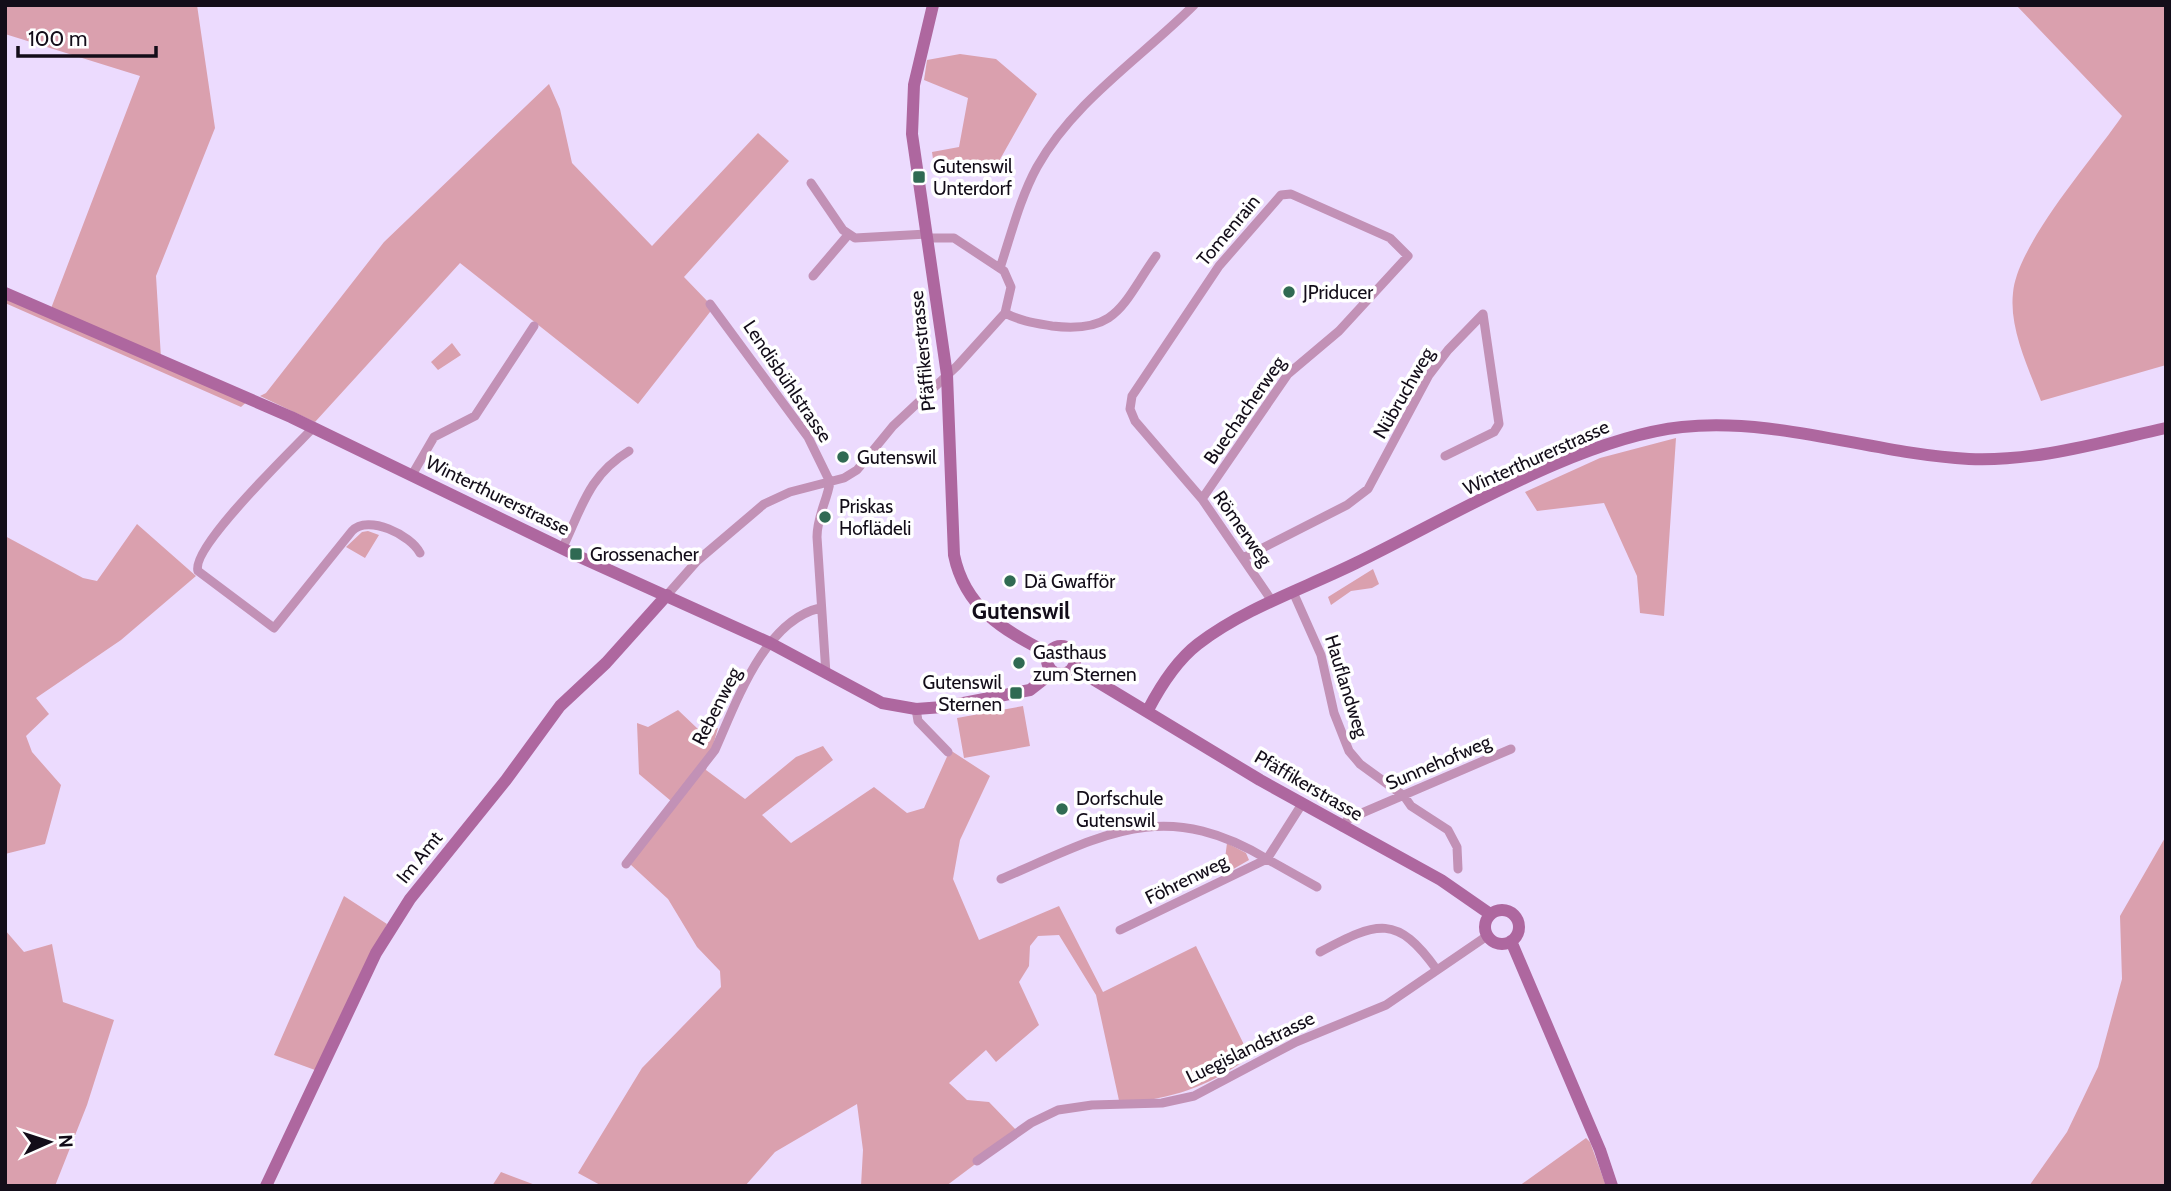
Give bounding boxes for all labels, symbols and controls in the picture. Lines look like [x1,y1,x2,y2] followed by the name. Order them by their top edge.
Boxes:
[18,14,156,58] scale bar
[28,26,87,51] text: 100 m
[933,155,1013,200] place label: Gutenswil Unterdorf
[911,169,927,185] marker: Gutenswil Unterdorf
[1192,190,1265,271] street label: Tomenrain
[1302,281,1373,304] place label: JPriducer
[1281,284,1297,300] marker: JPriducer
[905,289,940,412] street label: Pfäffikerstrasse
[738,316,837,447] street label: Lendisbühlstrasse
[1368,343,1439,443] street label: Nübruchweg
[1199,351,1290,469] street label: Buechacherweg
[1460,415,1613,500] street label: Winterthurerstrasse
[857,446,937,469] place label: Gutenswil
[835,449,851,465] marker: Gutenswil
[422,451,574,540] street label: Winterthurerstrasse
[1208,486,1277,571] street label: Römerweg
[839,495,911,540] place label: Priskas Hoflädeli
[817,509,833,525] marker: Priskas Hoflädeli
[590,543,699,566] place label: Grossenacher
[568,546,584,562] marker: Grossenacher
[1024,570,1115,593] place label: Dä Gwafför
[1002,573,1018,589] marker: Dä Gwafför
[972,597,1070,625] district label: Gutenswil
[1320,632,1373,741] street label: Hauflandweg
[1033,641,1137,686] place label: Gasthaus zum Sternen
[1011,655,1027,671] marker: Gasthaus zum Sternen
[687,663,746,749] street label: Rebenweg
[923,671,1003,716] place label: Gutenswil Sternen
[1008,685,1024,701] marker: Gutenswil Sternen
[1382,730,1495,795] street label: Sunnehofweg
[1250,745,1367,826] street label: Pfäffikerstrasse
[1076,787,1164,832] place label: Dorfschule Gutenswil
[1054,801,1070,817] marker: Dorfschule Gutenswil
[391,826,448,888] street label: Im Amt
[1141,849,1232,909] street label: Föhrenweg
[1182,1006,1319,1089] street label: Luegislandstrasse
[14,1107,84,1177] north arrow
[54,1134,77,1148] text: N

